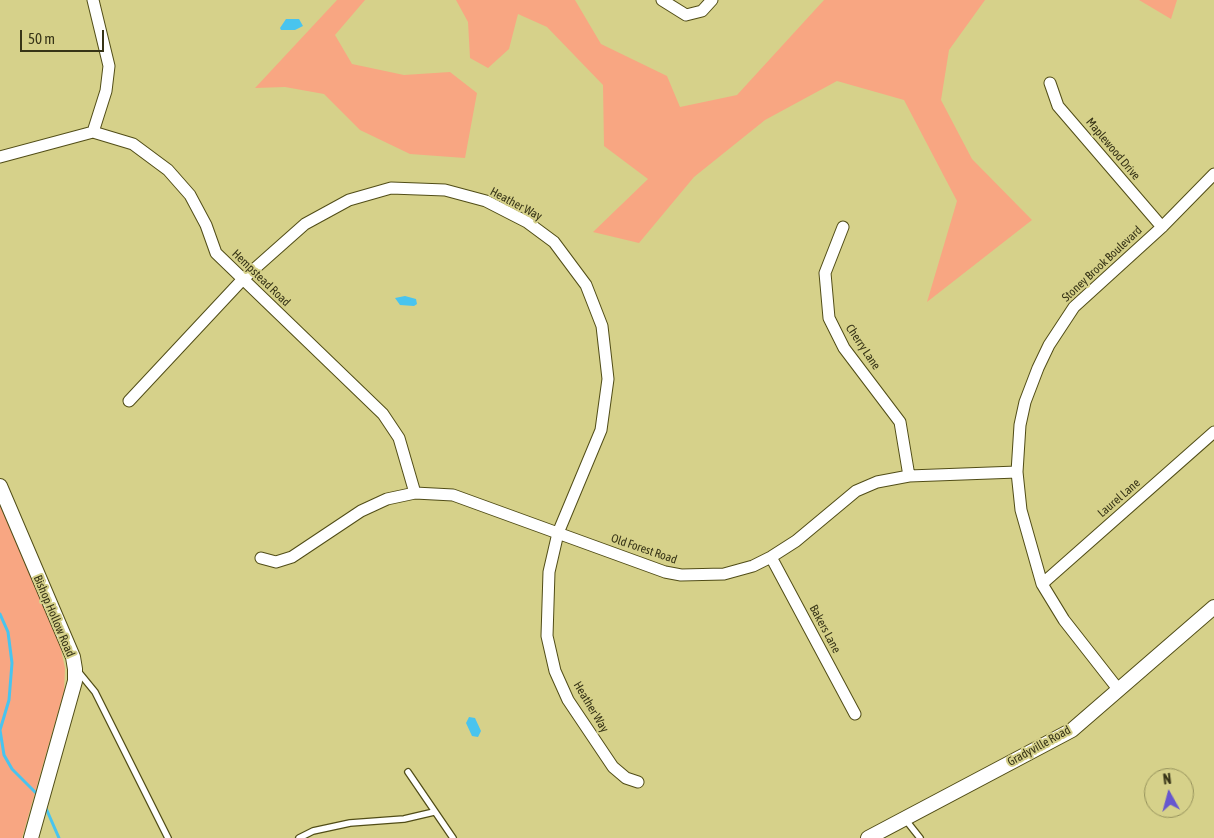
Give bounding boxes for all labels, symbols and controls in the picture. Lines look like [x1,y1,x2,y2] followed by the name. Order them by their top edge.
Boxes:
[22,20,106,52] scale bar
[28,30,55,47] text: 50 m
[1083,115,1143,183] street label: Maplewood Drive
[488,184,544,224] street label: Heather Way
[1059,223,1145,305] street label: Stoney Brook Boulevard
[229,247,293,309] street label: Hempstead Road
[843,321,883,373] street label: Cherry Lane
[1095,476,1143,520] street label: Laurel Lane
[609,531,679,567] street label: Old Forest Road
[30,573,78,659] street label: Bishop Hollow Road
[806,602,844,656] street label: Bakers Lane
[570,679,612,735] street label: Heather Way
[1005,723,1073,769] street label: Gradyville Road
[1144,768,1194,818] north arrow
[1162,771,1172,788] text: N

